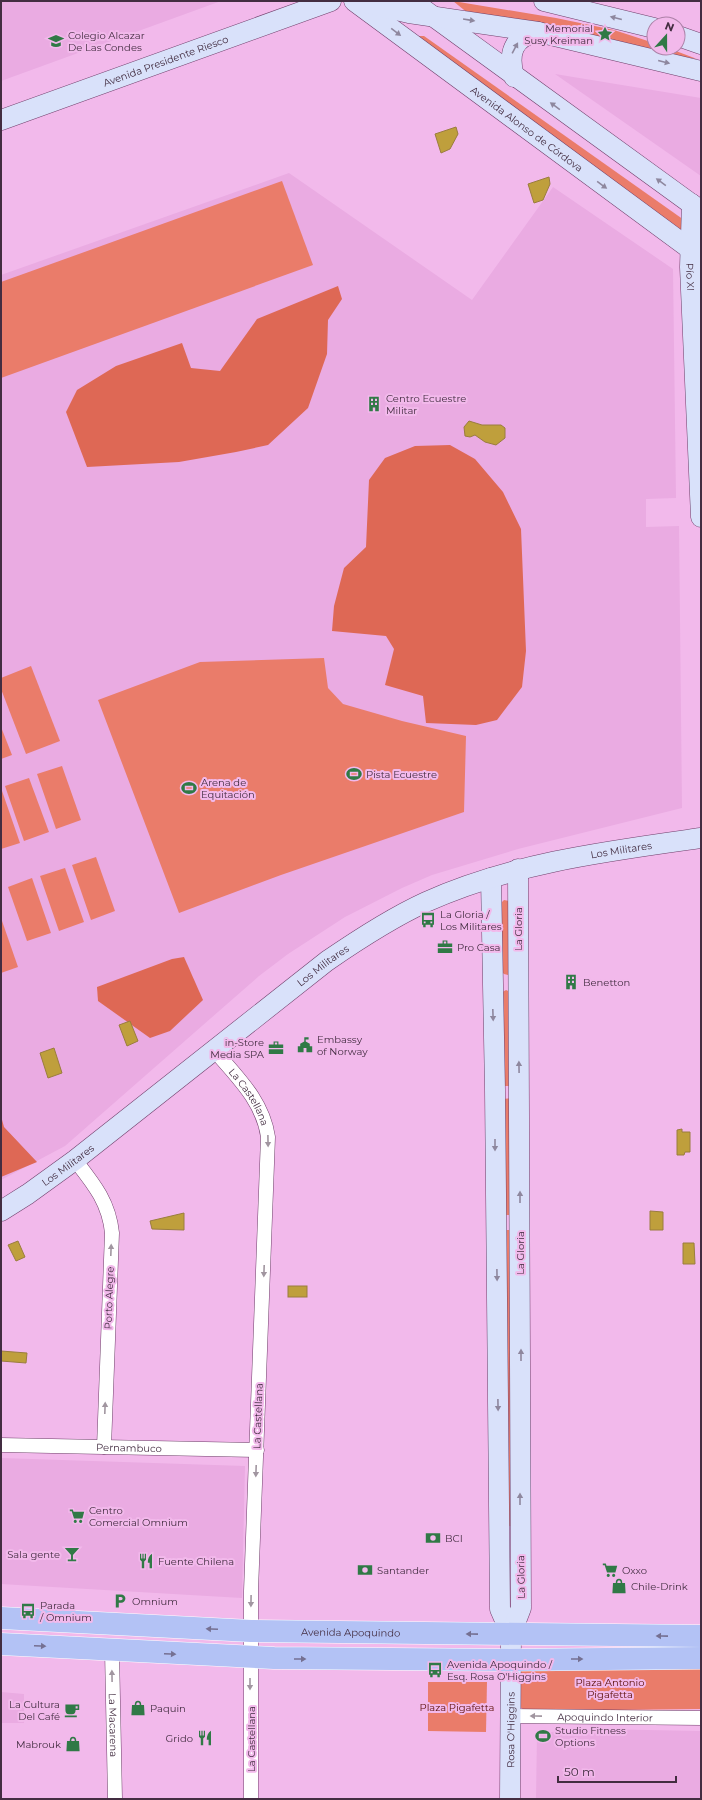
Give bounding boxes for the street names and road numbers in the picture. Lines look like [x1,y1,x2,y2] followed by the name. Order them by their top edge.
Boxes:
[101,32,230,89] street label: Avenida Presidente Riesco
[468,83,586,174] street label: Avenida Alonso de Córdova
[683,263,698,291] street label: Pío XI
[589,838,653,861] street label: Los Militares
[512,907,525,951] street label: La Gloria
[294,942,351,989] street label: Los Militares
[226,1065,272,1127] street label: La Castellana
[39,1141,96,1189] street label: Los Militares
[514,1231,527,1275] street label: La Gloria
[101,1266,117,1330] street label: Porto Alegre
[250,1383,266,1449] street label: La Castellana
[96,1440,162,1455] street label: Pernambuco
[514,1555,528,1599] street label: La Gloria
[301,1625,400,1639] street label: Avenida Apoquindo
[504,1692,517,1768] street label: Rosa O'Higgins
[106,1693,121,1757] street label: La Macarena
[245,1706,258,1772] street label: La Castellana
[557,1710,653,1724] street label: Apoquindo Interior

